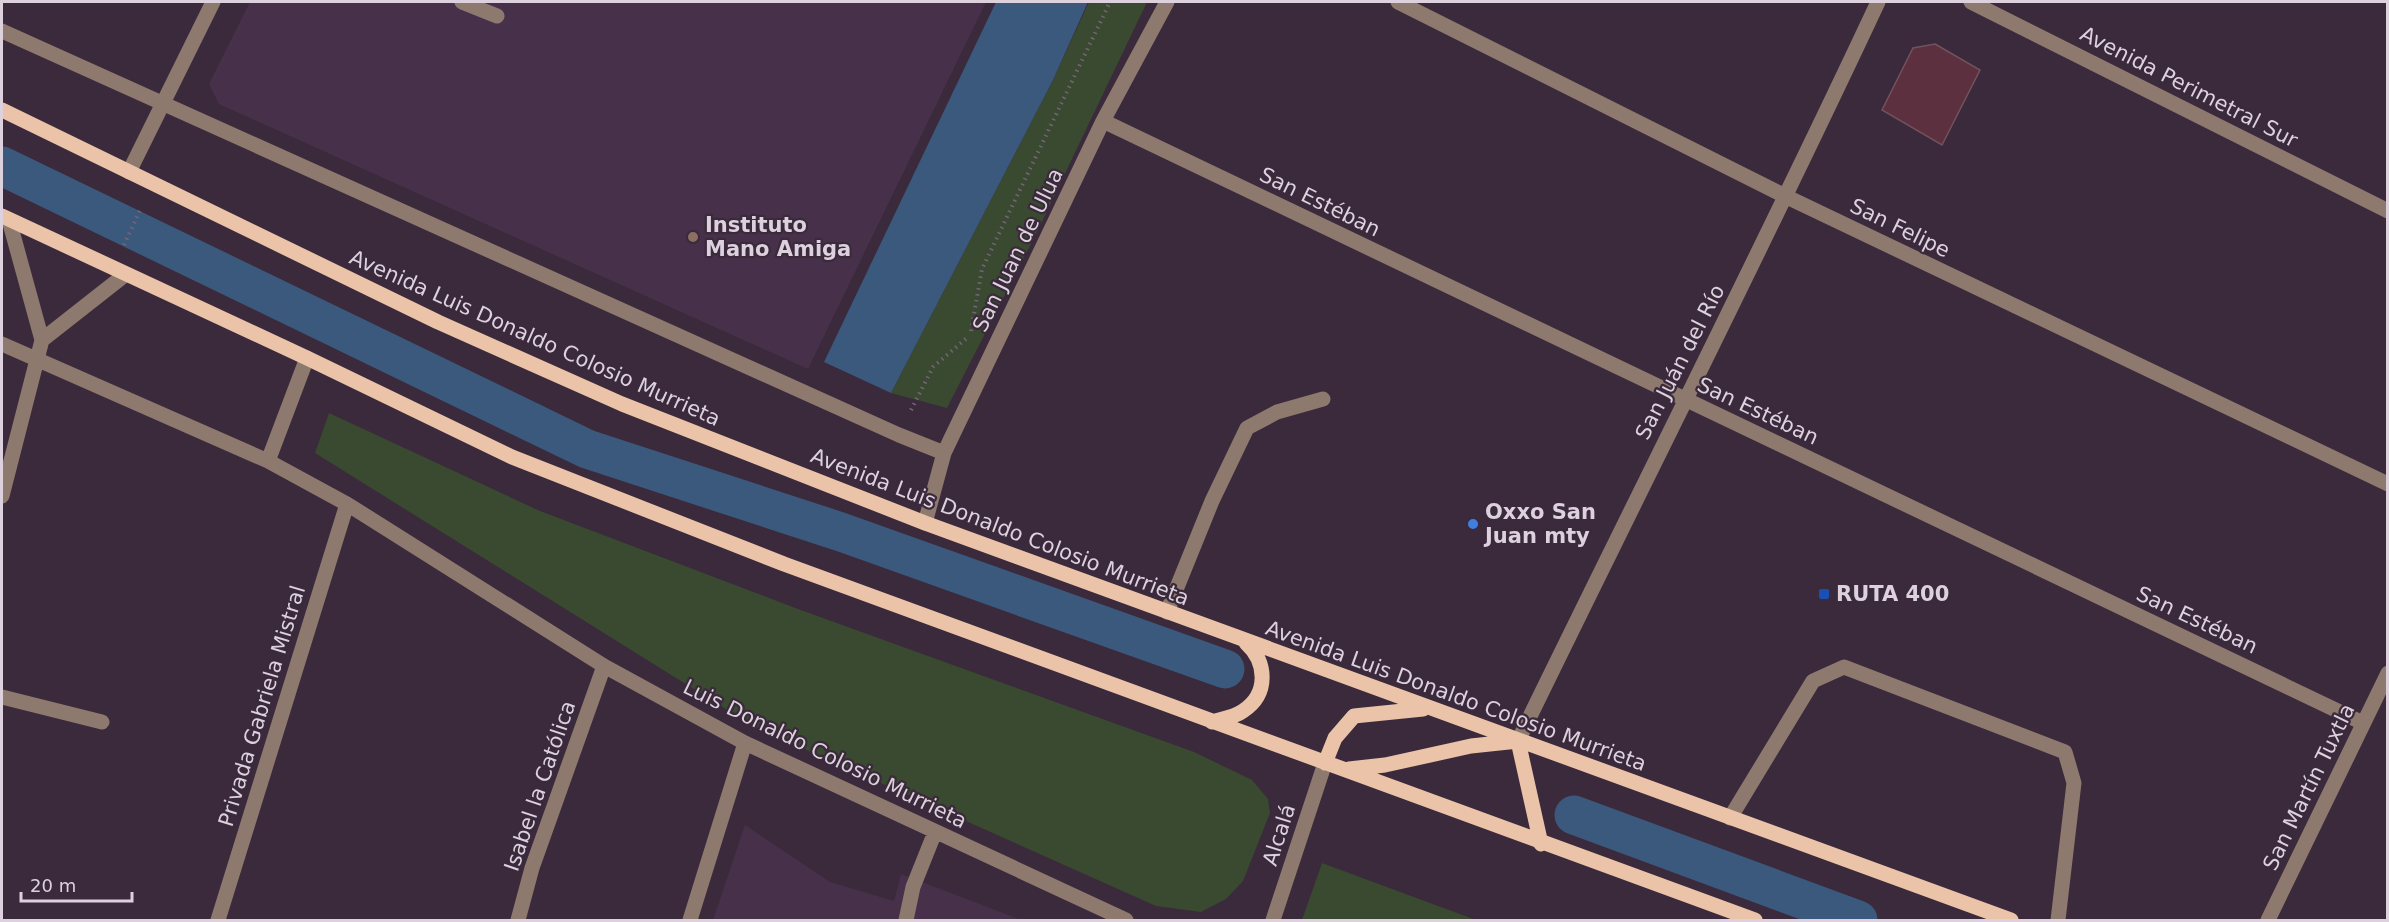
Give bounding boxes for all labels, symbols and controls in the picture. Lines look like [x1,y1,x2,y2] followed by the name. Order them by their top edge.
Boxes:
[2076,22,2302,152] street label: Avenida Perimetral Sur
[1256,162,1384,242] street label: San Estéban
[968,164,1068,336] street label: San Juan de Ulua
[1846,194,1954,262] street label: San Felipe
[705,213,851,261] place label: Instituto Mano Amiga
[686,230,700,244] marker: Instituto Mano Amiga
[346,245,724,431] street label: Avenida Luis Donaldo Colosio Murrieta
[1631,281,1729,443] street label: San Juán del Río
[1694,372,1822,450] street label: San Estéban
[808,444,1192,610] street label: Avenida Luis Donaldo Colosio Murrieta
[1483,500,1596,548] place label: Oxxo San Juan mty
[1466,517,1480,531] marker: Oxxo San Juan mty
[2133,581,2261,659] street label: San Estéban
[1836,582,1949,606] place label: RUTA 400
[214,583,310,829] street label: Privada Gabriela Mistral
[1817,587,1831,601] marker: RUTA 400
[1262,616,1650,776] street label: Avenida Luis Donaldo Colosio Murrieta
[679,675,971,833] street label: Luis Donaldo Colosio Murrieta
[500,698,580,874] street label: Isabel la Católica
[2258,700,2360,874] street label: San Martín Tuxtla
[1258,801,1300,869] street label: Alcalá
[21,865,132,903] scale bar
[30,875,76,896] text: 20 m

